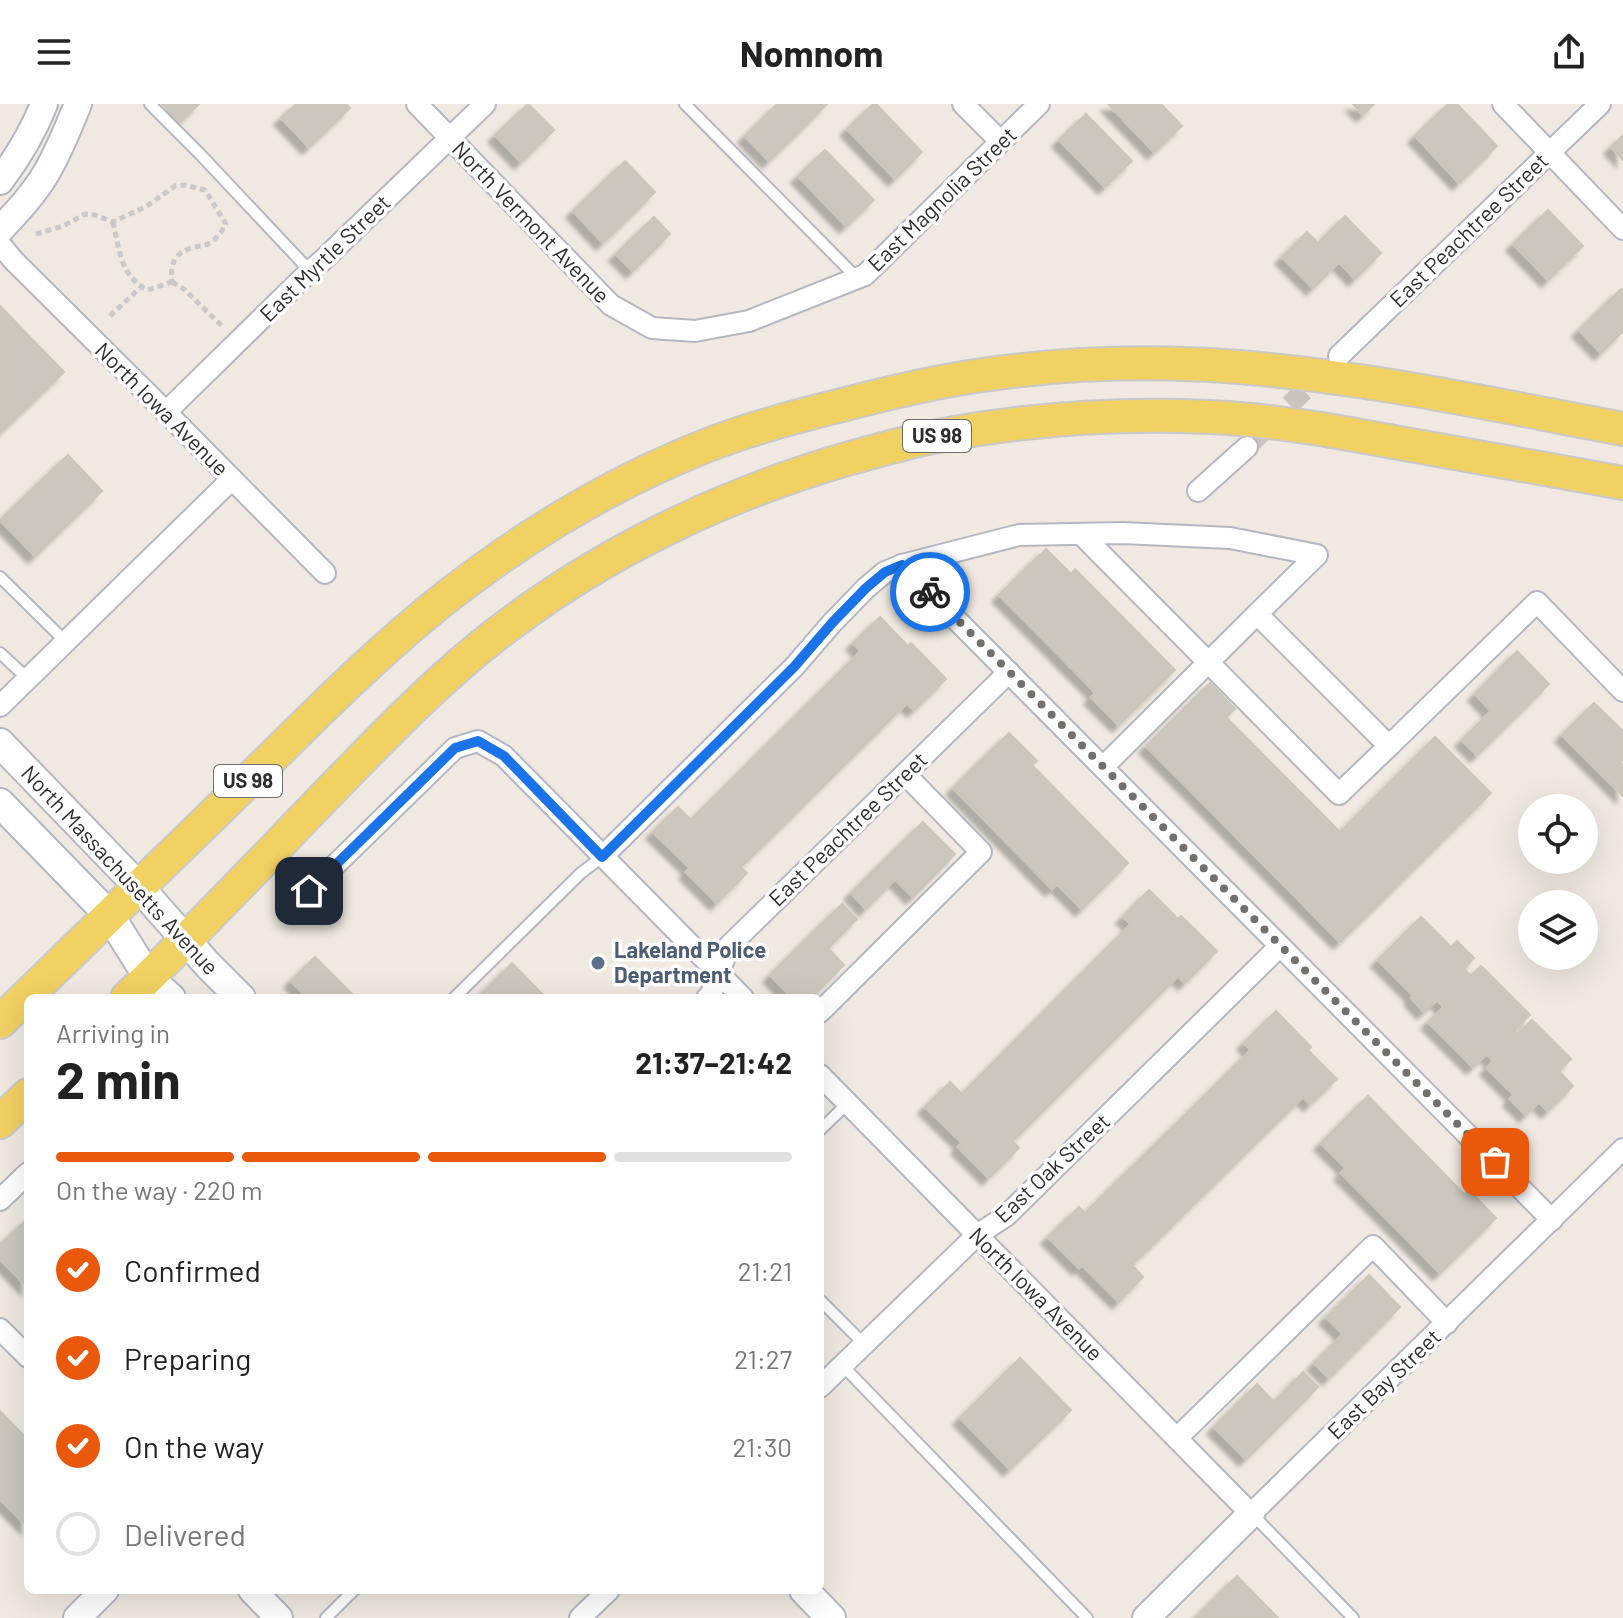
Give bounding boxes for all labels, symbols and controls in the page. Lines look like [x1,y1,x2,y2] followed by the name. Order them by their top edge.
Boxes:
[32,30,76,74] icon: menu
[1547,30,1591,74] icon: share
[740,31,883,74] text: Nomnom
[862,121,1021,276] street label: East Magnolia Street
[448,135,616,308] street label: North Vermont Avenue
[1384,147,1553,312] street label: East Peachtree Street
[254,189,395,326] street label: East Myrtle Street
[91,336,235,480] street label: North Iowa Avenue
[903,420,971,452] road number: US 98
[890,552,970,632] courier
[908,570,952,614] icon: bike
[763,746,932,911] street label: East Peachtree Street
[17,759,225,979] street label: North Massachusetts Avenue
[214,765,282,797] road number: US 98
[1518,794,1598,970] map controls
[1518,794,1598,874] button: locate
[275,857,343,925] pin
[287,869,331,913] icon: home
[1518,890,1598,970] button: layers
[614,936,766,987] place label: Lakeland Police Department
[589,954,607,972] marker: Lakeland Police Department
[56,1017,170,1048] text: Arriving in
[635,1044,792,1080] text: 21:37–21:42
[56,1047,181,1109] text: 2 min
[988,1107,1114,1227] street label: East Oak Street
[1461,1128,1529,1196] pin
[1473,1140,1517,1184] icon: bag
[56,1174,262,1205] text: On the way · 220 m
[965,1221,1109,1365] street label: North Iowa Avenue
[56,1248,100,1292] icon: check
[124,1252,261,1288] text: Confirmed
[738,1255,792,1286] text: 21:21
[1321,1323,1445,1444] street label: East Bay Street
[56,1336,100,1380] icon: check
[124,1340,251,1376] text: Preparing
[734,1343,792,1374] text: 21:27
[56,1424,100,1468] icon: check
[124,1428,264,1464] text: On the way
[732,1431,792,1462] text: 21:30
[124,1516,246,1552] text: Delivered

